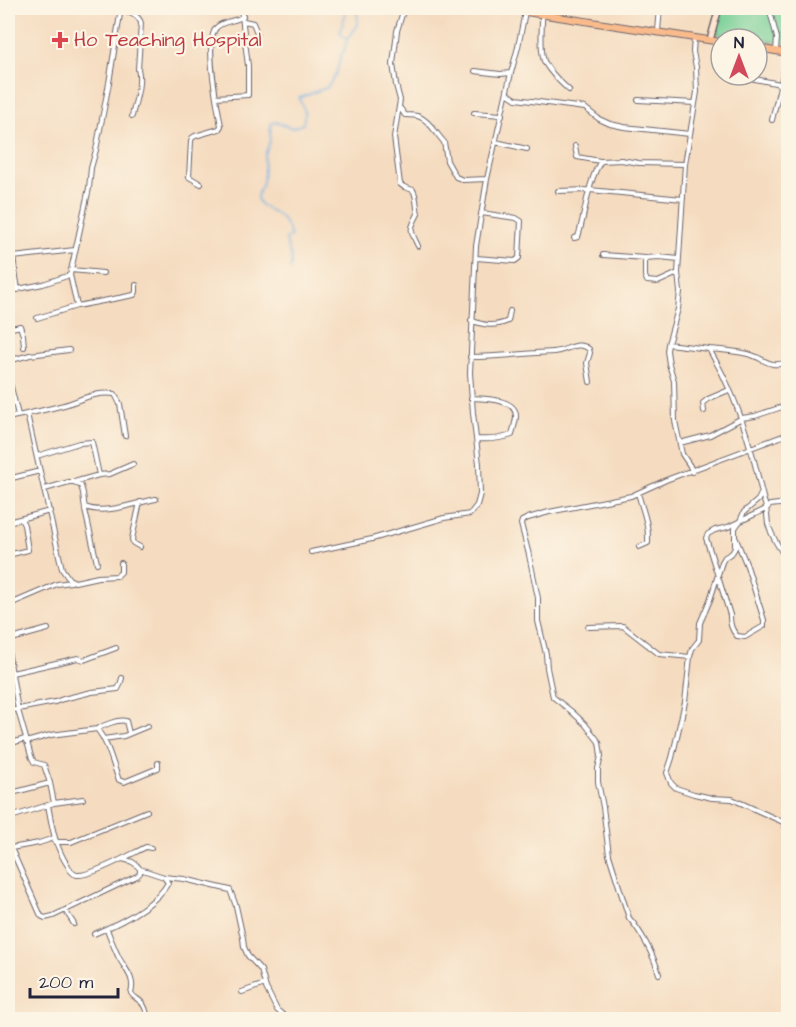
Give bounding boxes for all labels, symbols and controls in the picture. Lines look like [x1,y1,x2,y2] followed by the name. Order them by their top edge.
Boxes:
[74,26,262,55] place label: Ho Teaching Hospital
[709,27,769,87] north arrow
[51,31,69,49] marker: Ho Teaching Hospital
[734,32,744,54] text: N
[30,961,118,999] scale bar
[39,970,93,995] text: 200 m

